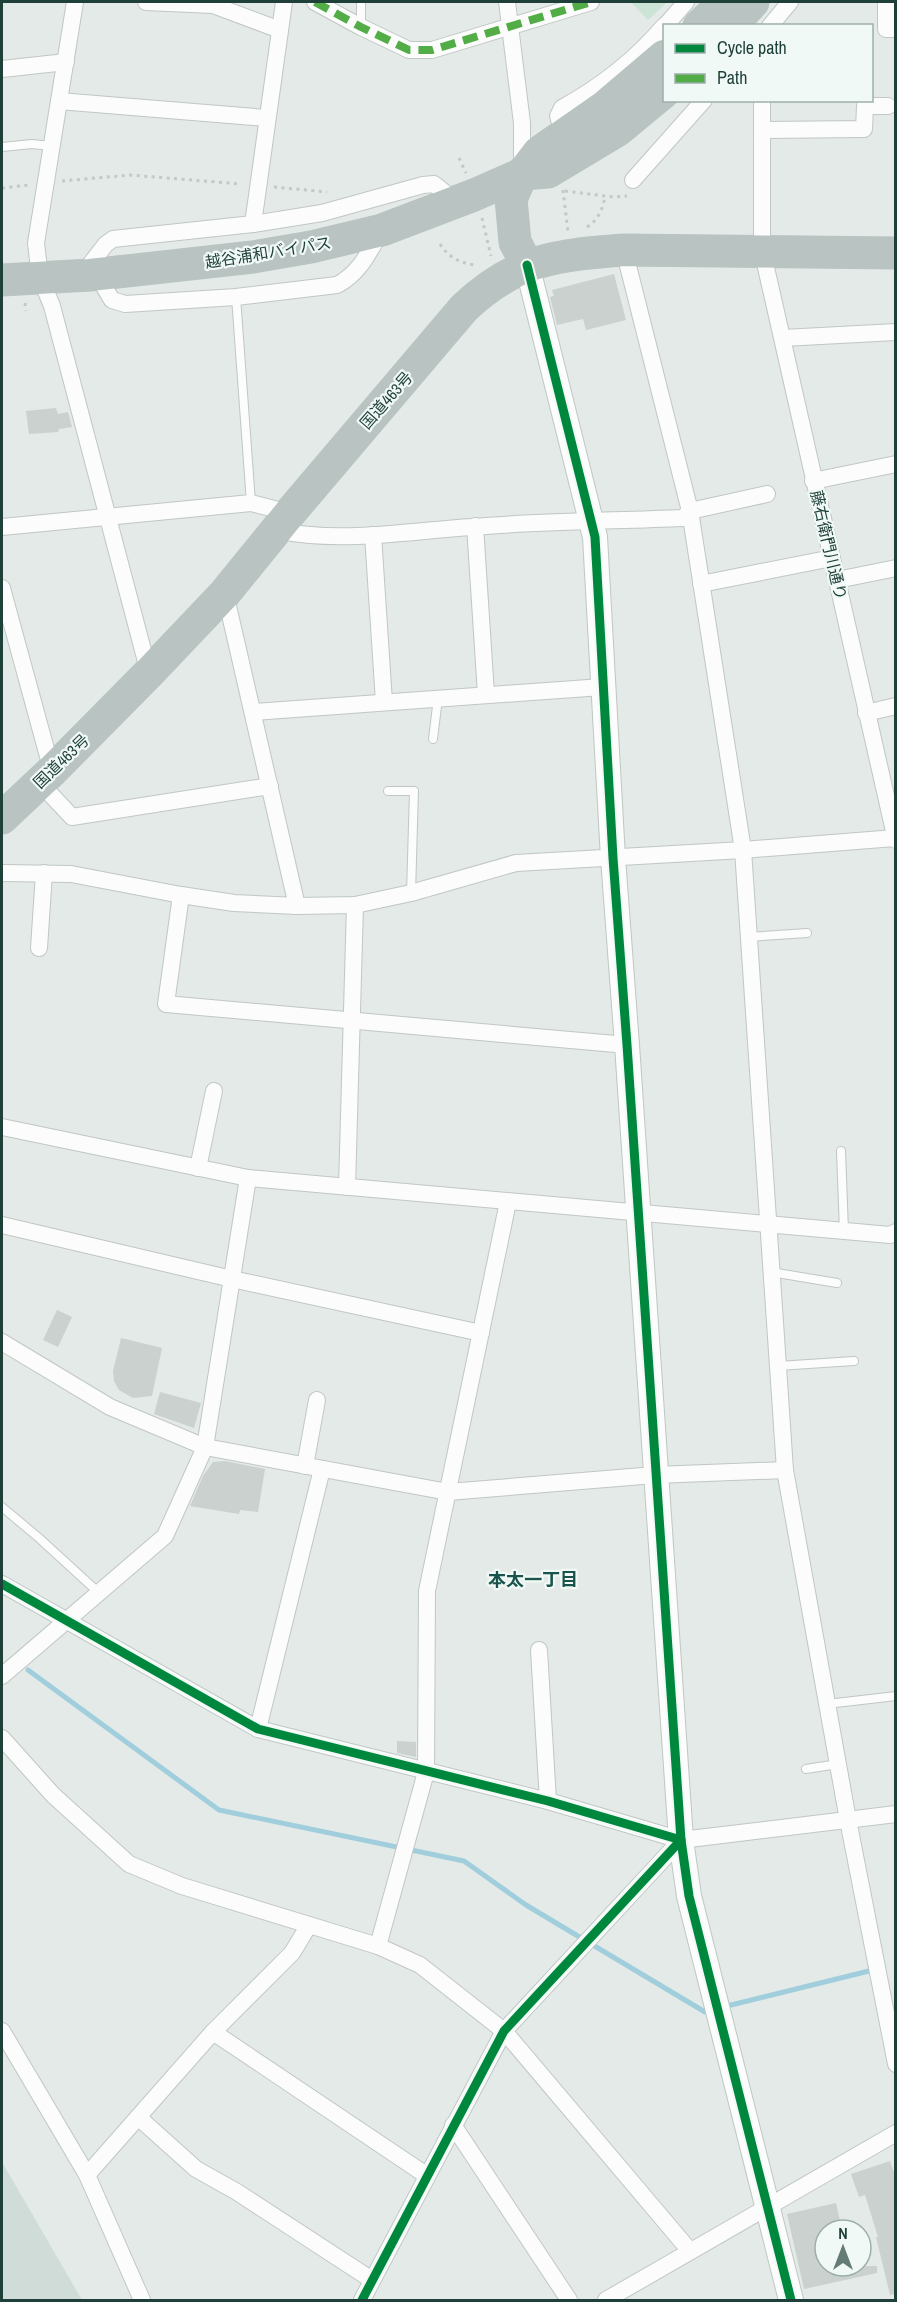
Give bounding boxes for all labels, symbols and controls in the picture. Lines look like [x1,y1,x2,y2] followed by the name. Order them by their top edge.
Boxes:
[663,24,873,102] legend
[717,35,787,60] text: Cycle path
[717,65,747,90] text: Path
[203,231,333,273] street label: 越谷浦和バイパス
[355,366,417,434] street label: 国道463号
[806,488,852,602] street label: 藤右衛門川通り
[28,729,94,793] street label: 国道463号
[488,1567,578,1592] district label: 本太一丁目
[813,2218,873,2278] north arrow
[838,2222,848,2244] text: N

